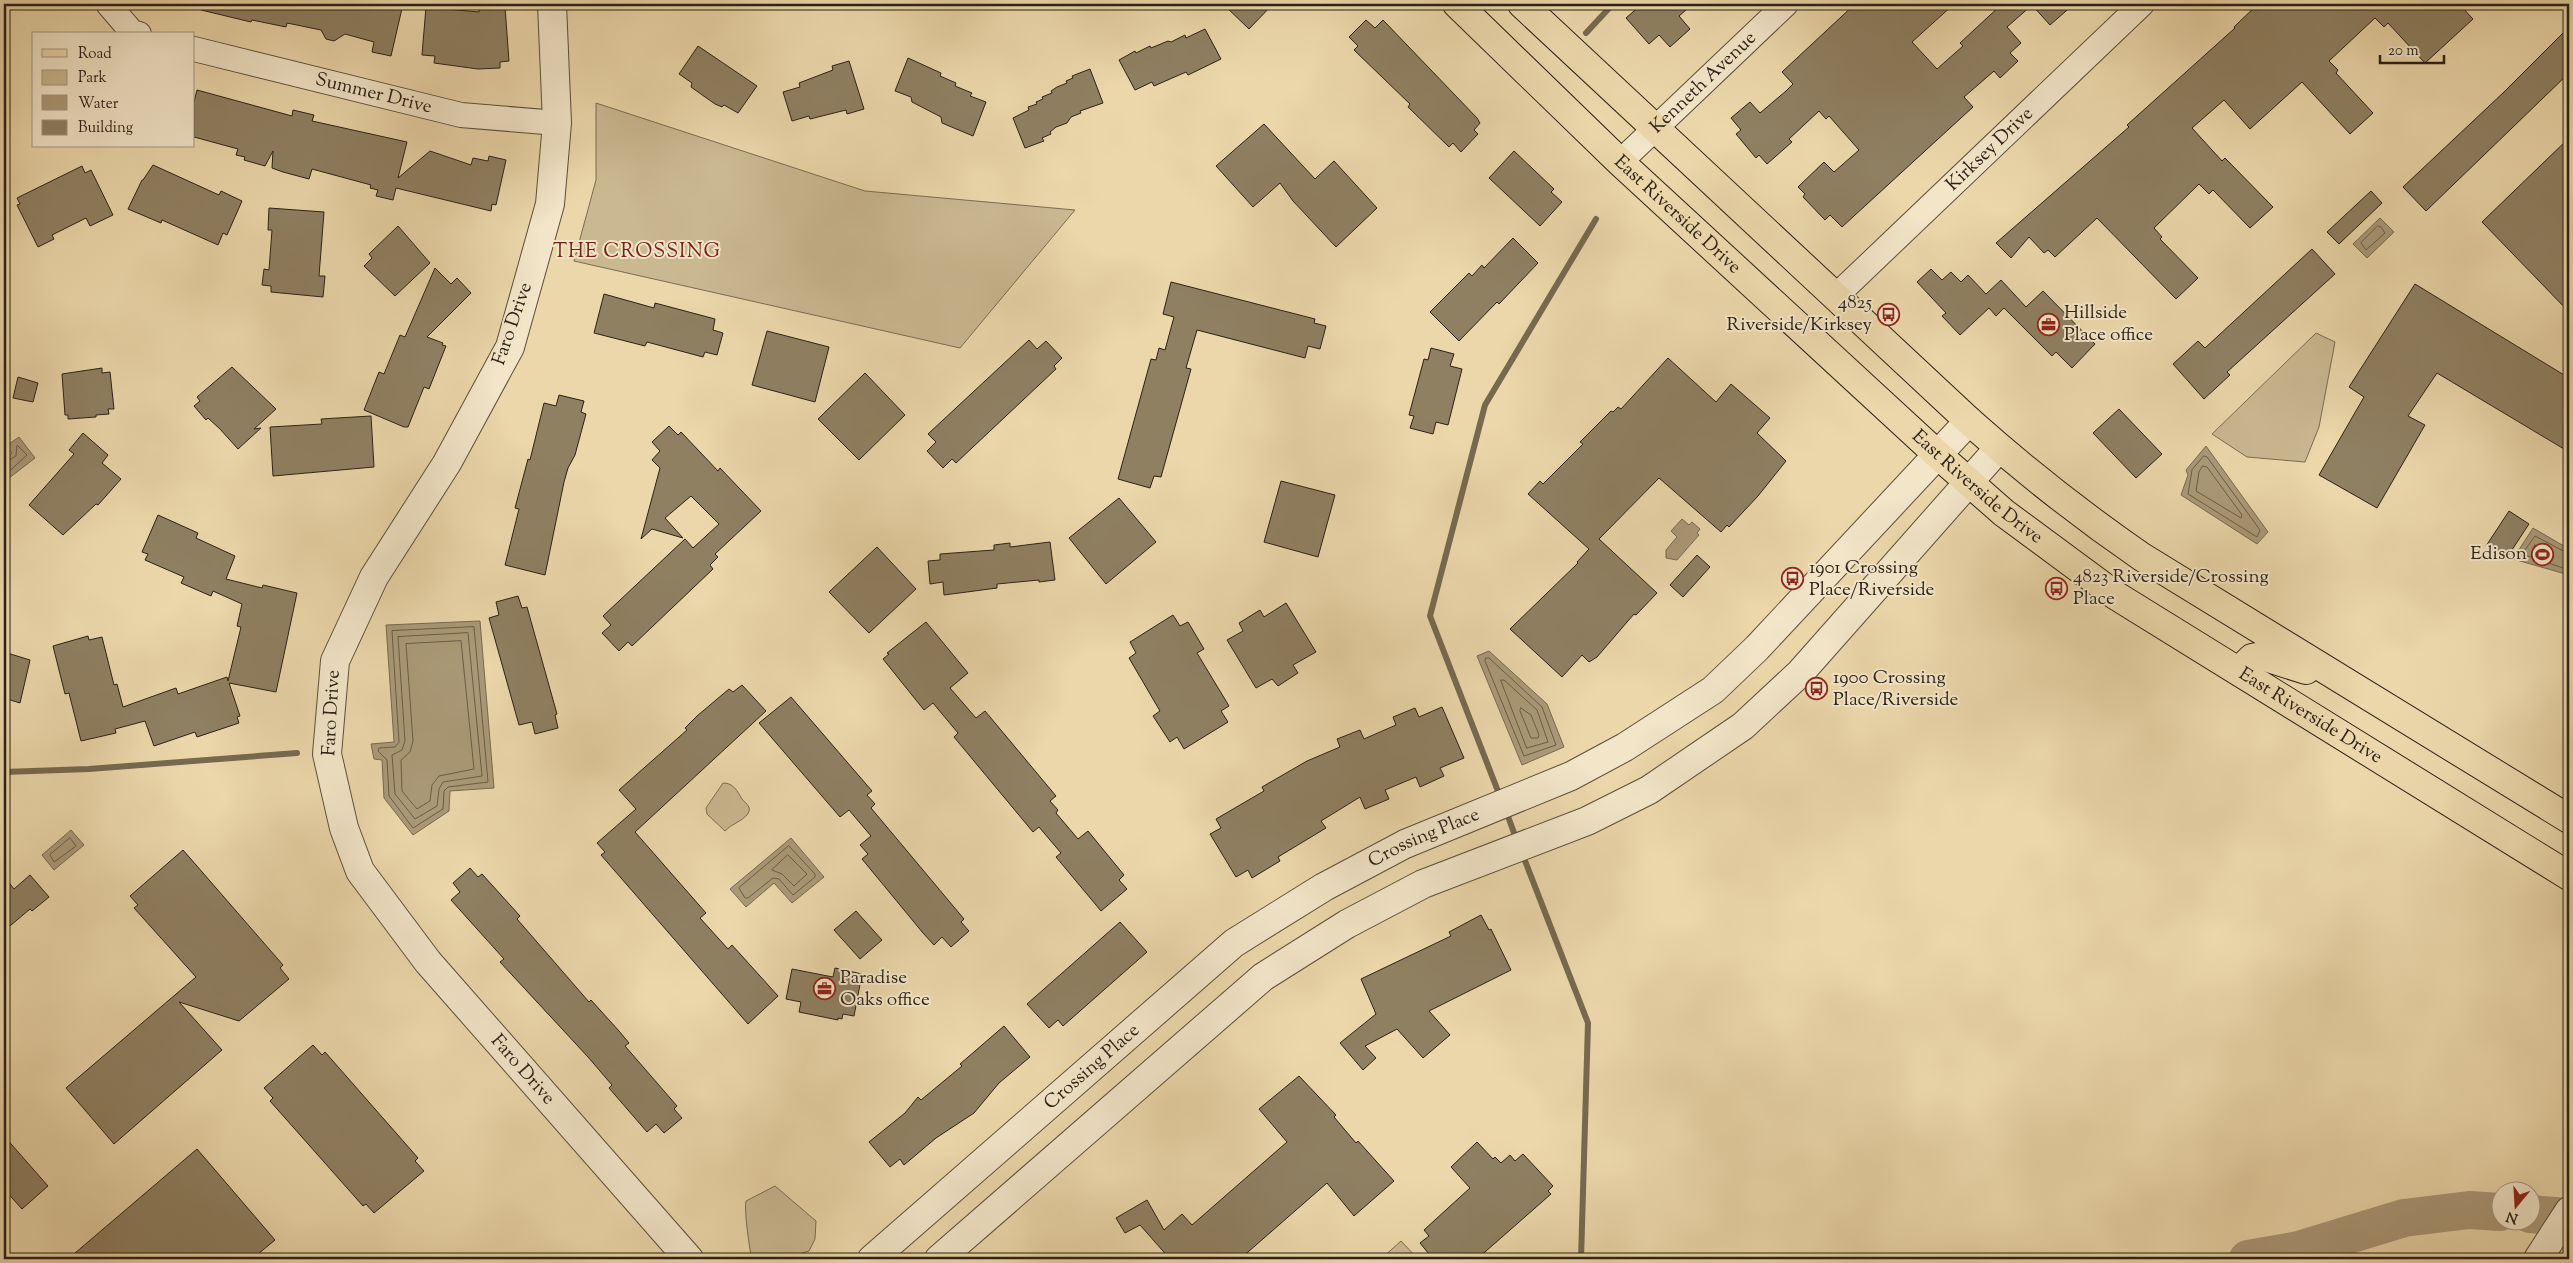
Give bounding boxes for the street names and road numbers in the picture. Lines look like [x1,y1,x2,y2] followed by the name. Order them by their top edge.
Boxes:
[1644,25,1763,140] street label: Kenneth Avenue
[312,66,435,121] street label: Summer Drive
[1940,101,2040,198] street label: Kirksey Drive
[1608,149,1747,281] street label: East Riverside Drive
[486,279,540,369] street label: Faro Drive
[1906,424,2048,551] street label: East Riverside Drive
[2233,661,2388,771] street label: East Riverside Drive
[316,669,348,757] street label: Faro Drive
[1363,801,1484,875] street label: Crossing Place
[1038,1017,1146,1116] street label: Crossing Place
[484,1028,561,1111] street label: Faro Drive

